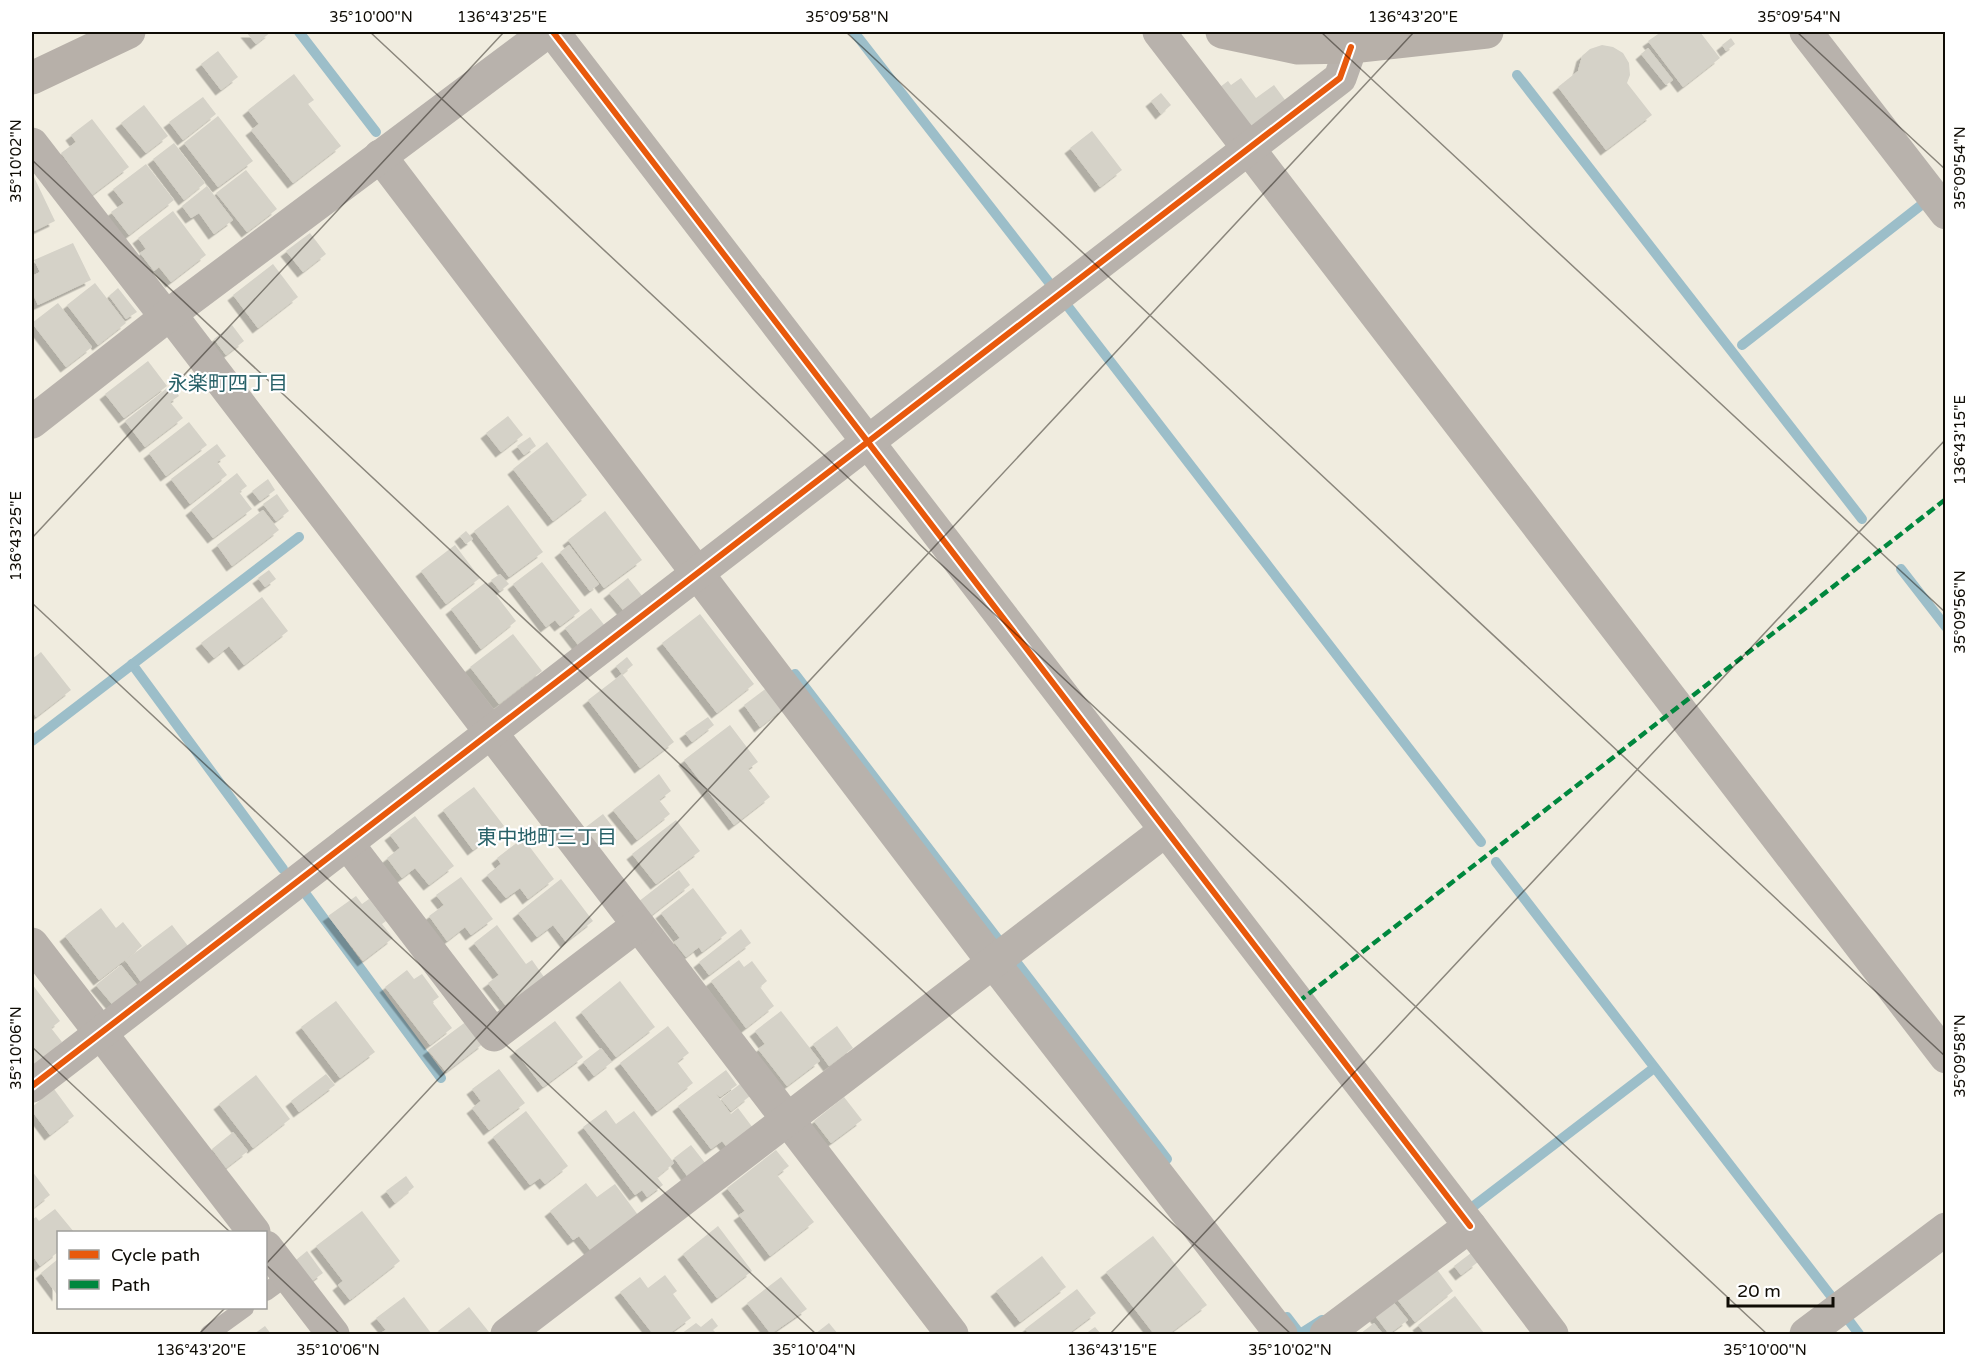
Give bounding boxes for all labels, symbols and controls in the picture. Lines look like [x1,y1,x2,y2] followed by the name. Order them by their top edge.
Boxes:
[329,8,413,26] text: 35°10'00"N
[457,8,547,26] text: 136°43'25"E
[805,8,889,26] text: 35°09'58"N
[1368,8,1458,26] text: 136°43'20"E
[1757,8,1841,26] text: 35°09'54"N
[7,119,25,203] text: 35°10'02"N
[1951,126,1969,210] text: 35°09'54"N
[168,372,288,396] district label: 永楽町四丁目
[1951,395,1969,485] text: 136°43'15"E
[7,491,25,581] text: 136°43'25"E
[1951,570,1969,654] text: 35°09'56"N
[477,826,617,850] district label: 東中地町三丁目
[7,1006,25,1090] text: 35°10'06"N
[1951,1014,1969,1098] text: 35°09'58"N
[57,1231,267,1309] legend
[111,1244,200,1266] text: Cycle path
[1728,1270,1833,1308] scale bar
[111,1274,150,1296] text: Path
[1737,1280,1781,1302] text: 20 m
[156,1341,246,1359] text: 136°43'20"E
[296,1341,380,1359] text: 35°10'06"N
[772,1341,856,1359] text: 35°10'04"N
[1067,1341,1157,1359] text: 136°43'15"E
[1248,1341,1332,1359] text: 35°10'02"N
[1723,1341,1807,1359] text: 35°10'00"N

